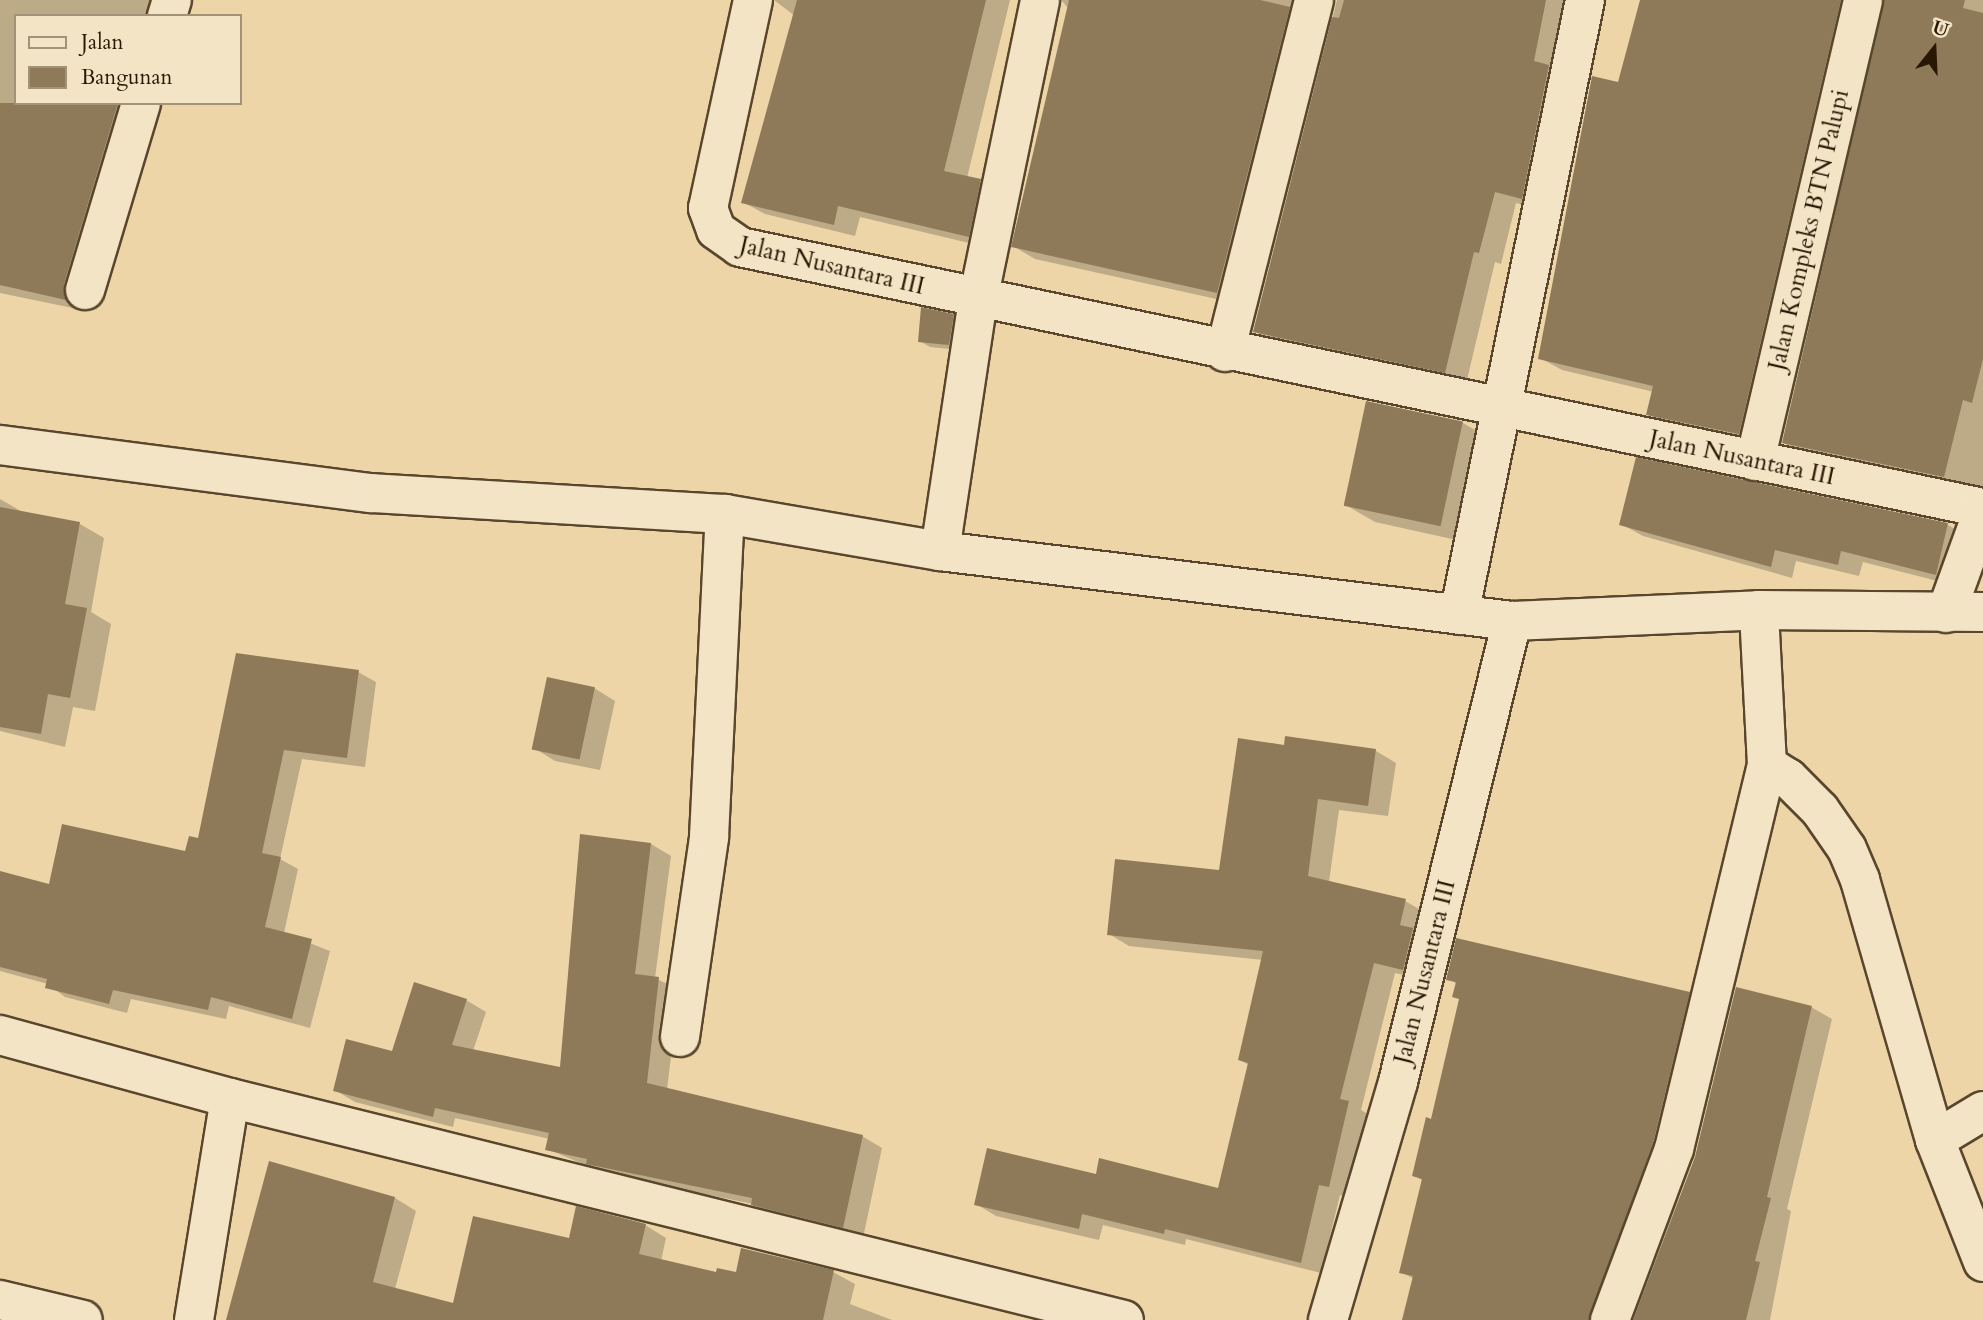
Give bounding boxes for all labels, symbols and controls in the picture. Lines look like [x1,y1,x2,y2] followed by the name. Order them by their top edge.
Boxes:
[14,14,242,105] legend
[1899,14,1969,84] north arrow
[1929,14,1952,44] text: U
[81,28,124,57] text: Jalan
[81,63,173,92] text: Bangunan
[1763,87,1855,373] street label: Jalan Kompleks BTN Palupi
[737,231,927,301] street label: Jalan Nusantara III
[1647,424,1837,492] street label: Jalan Nusantara III
[1388,877,1462,1067] street label: Jalan Nusantara III

